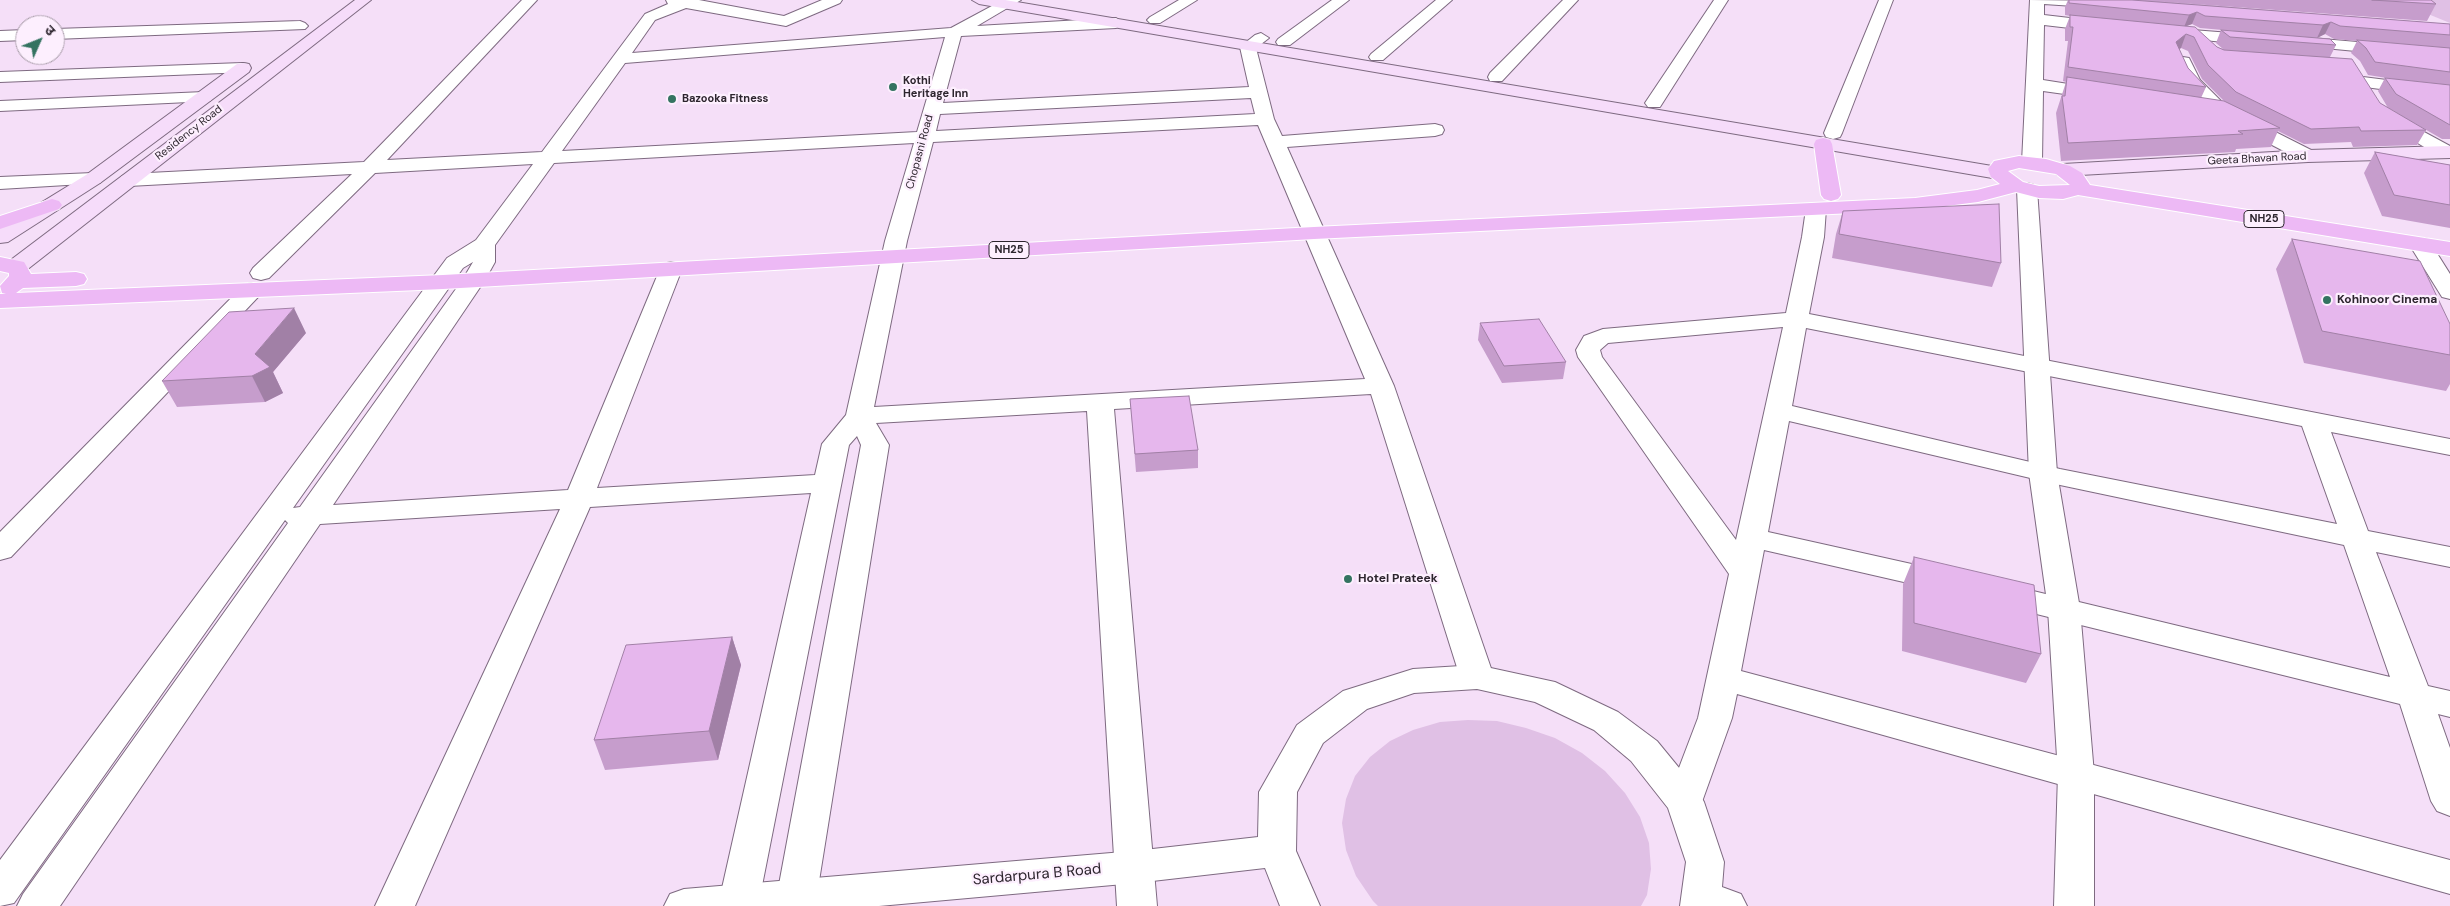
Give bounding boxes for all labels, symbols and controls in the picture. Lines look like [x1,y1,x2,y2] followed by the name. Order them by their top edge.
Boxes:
[15,15,65,65] north arrow
[41,21,59,39] text: उ
[903,74,968,100] place label: Kothi Heritage Inn
[887,81,899,93] marker: Kothi Heritage Inn
[682,92,768,106] place label: Bazooka Fitness
[666,93,678,105] marker: Bazooka Fitness
[153,103,225,163] street label: Residency Road
[904,113,936,191] street label: Chopasni Road
[2207,150,2307,168] street label: Geeta Bhavan Road
[2244,210,2284,228] road number: NH25
[989,242,1029,258] road number: NH25
[2337,293,2437,307] place label: Kohinoor Cinema
[2321,294,2333,306] marker: Kohinoor Cinema
[1358,572,1438,586] place label: Hotel Prateek
[1342,573,1354,585] marker: Hotel Prateek
[972,860,1102,890] street label: Sardarpura B Road

